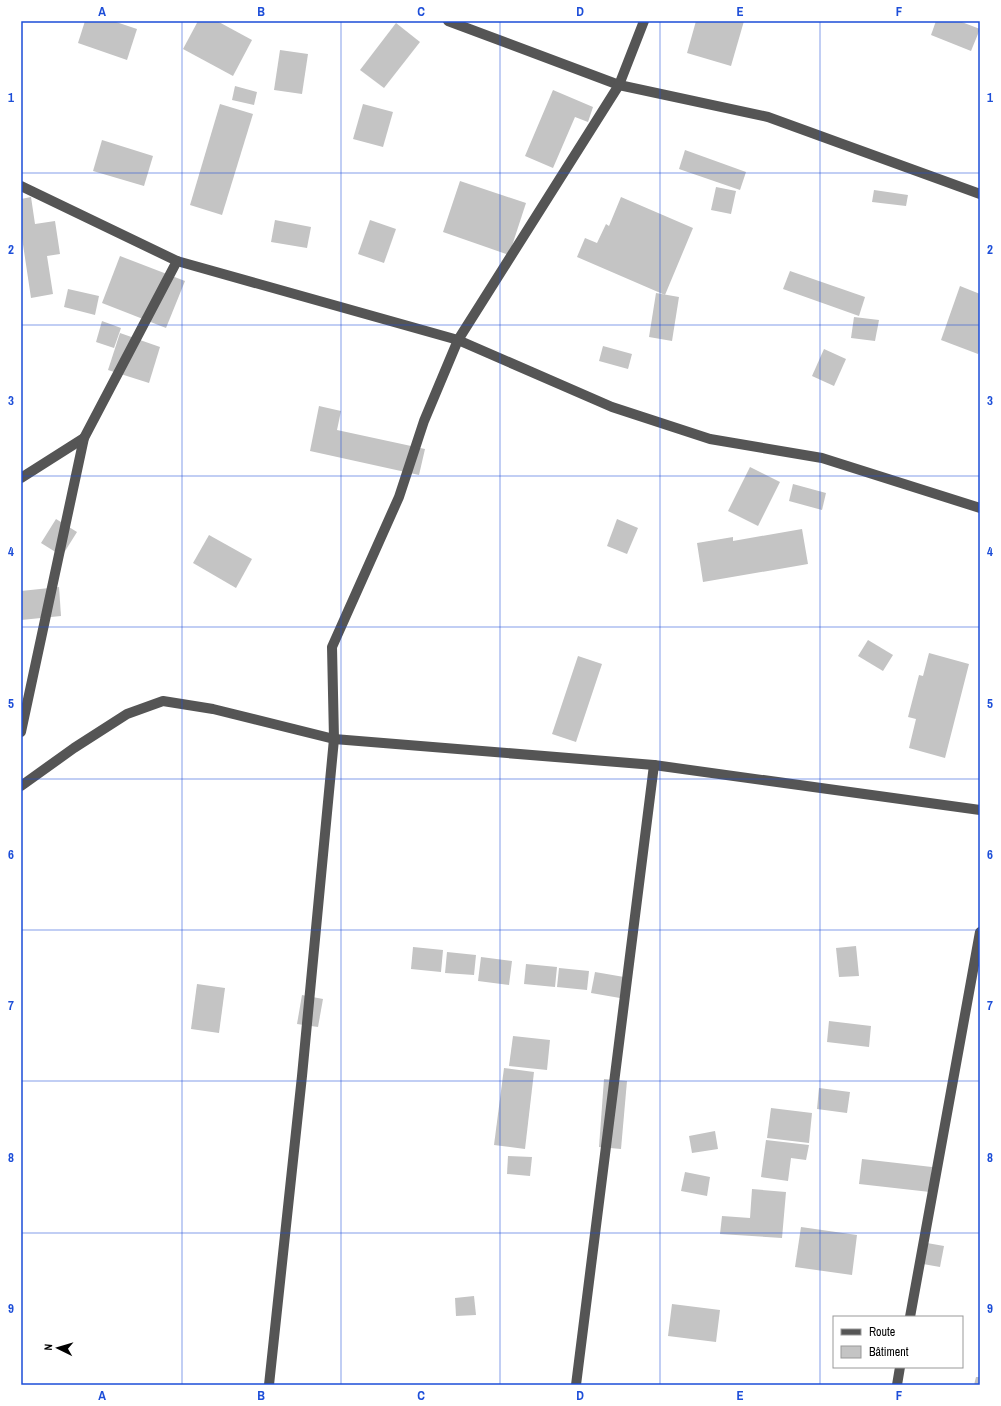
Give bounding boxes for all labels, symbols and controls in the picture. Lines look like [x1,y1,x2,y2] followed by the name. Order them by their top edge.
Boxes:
[98,3,106,20] text: A
[257,3,265,20] text: B
[417,3,425,20] text: C
[576,3,584,20] text: D
[736,3,744,20] text: E
[896,3,903,20] text: F
[8,89,14,106] text: 1
[987,89,993,106] text: 1
[8,241,14,258] text: 2
[987,241,993,258] text: 2
[8,392,14,409] text: 3
[987,392,993,409] text: 3
[8,543,14,560] text: 4
[987,543,993,560] text: 4
[8,695,14,712] text: 5
[987,695,993,712] text: 5
[8,846,14,863] text: 6
[987,846,993,863] text: 6
[8,997,14,1014] text: 7
[987,997,993,1014] text: 7
[8,1149,14,1166] text: 8
[987,1149,993,1166] text: 8
[8,1300,14,1317] text: 9
[987,1300,993,1317] text: 9
[833,1316,963,1368] legend
[869,1324,895,1340] text: Route
[38,1328,78,1368] north arrow
[41,1343,55,1351] text: N
[869,1344,909,1360] text: Bâtiment
[98,1387,106,1404] text: A
[257,1387,265,1404] text: B
[417,1387,425,1404] text: C
[576,1387,584,1404] text: D
[736,1387,744,1404] text: E
[896,1387,903,1404] text: F

